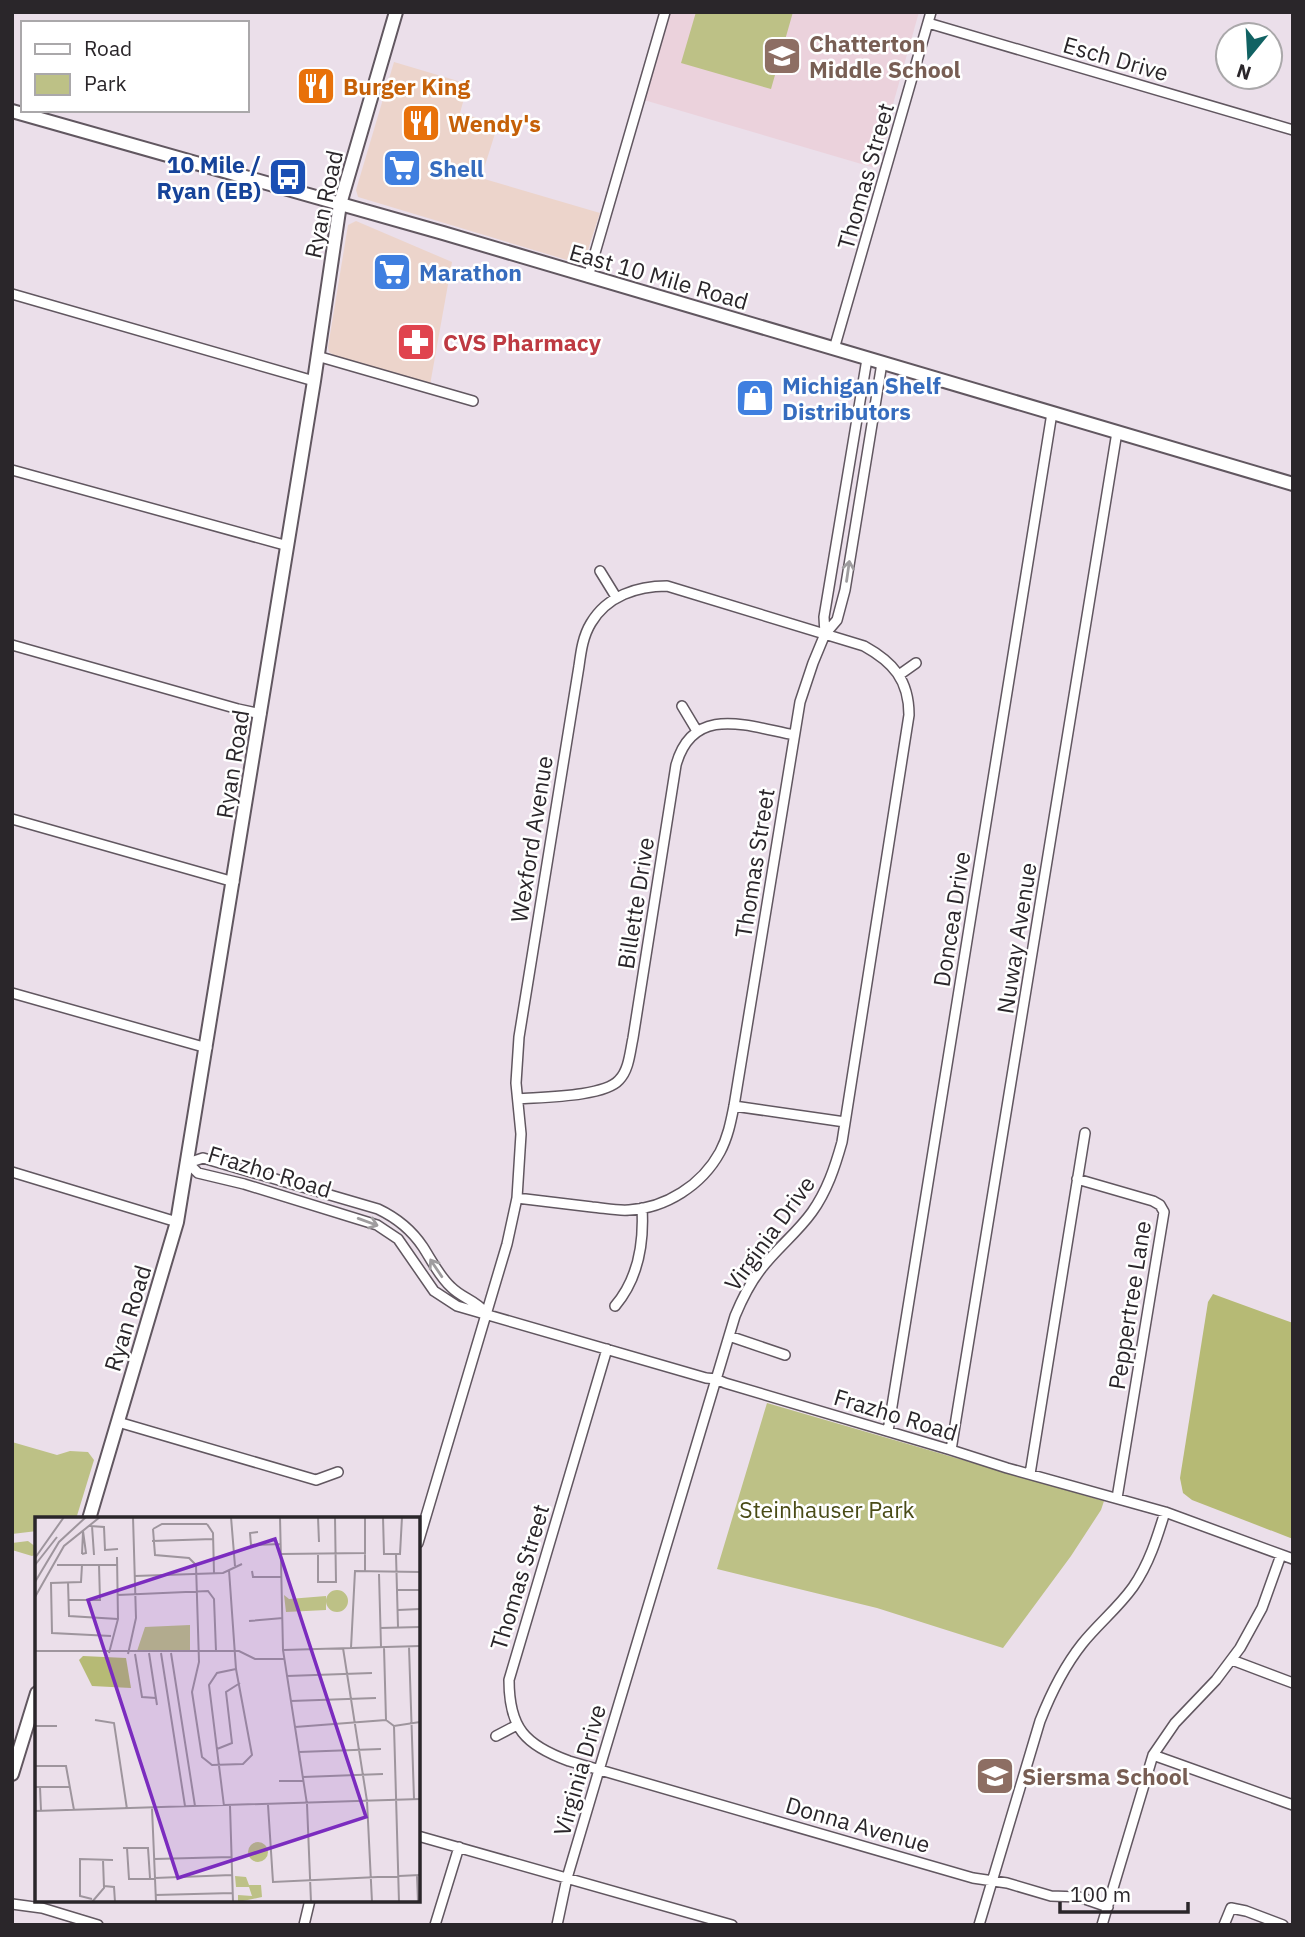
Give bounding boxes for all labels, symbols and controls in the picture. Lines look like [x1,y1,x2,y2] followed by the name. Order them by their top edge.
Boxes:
[21,21,248,112] legend
[1214,21,1284,91] north arrow
[809,28,961,84] place label: Chatterton Middle School
[1060,29,1172,87] street label: Esch Drive
[84,34,132,62] text: Road
[761,35,803,77] school or university icon: Chatterton Middle School
[1233,59,1254,86] text: N
[295,65,337,107] restaurant icon: Burger King
[84,69,127,97] text: Park
[343,71,471,101] place label: Burger King
[830,99,900,253] street label: Thomas Street
[400,102,442,144] restaurant icon: Wendy's
[448,108,541,138] place label: Wendy's
[297,147,349,261] street label: Ryan Road
[381,147,423,189] supermarket icon: Shell
[157,149,261,205] place label: 10 Mile / Ryan (EB)
[429,153,484,183] place label: Shell
[267,156,309,198] bus stop icon: 10 Mile / Ryan (EB)
[566,236,752,316] street label: East 10 Mile Road
[371,251,413,293] supermarket icon: Marathon
[419,257,522,287] place label: Marathon
[395,321,437,363] pharmacy icon: CVS Pharmacy
[443,327,602,357] place label: CVS Pharmacy
[782,370,941,426] place label: Michigan Shelf Distributors
[734,377,776,419] shop icon: Michigan Shelf Distributors
[842,560,855,583] one-way arrow
[209,708,255,820] street label: Ryan Road
[503,754,559,924] street label: Wexford Avenue
[727,786,781,940] street label: Thomas Street
[610,835,660,971] street label: Billette Drive
[926,849,976,989] street label: Doncea Drive
[989,860,1043,1016] street label: Nuway Avenue
[204,1138,336,1204] street label: Frazho Road
[717,1169,821,1297] street label: Virginia Drive
[356,1217,378,1229] one-way arrow
[1101,1218,1157,1392] street label: Peppertree Lane
[429,1259,443,1278] one-way arrow
[97,1261,157,1375] street label: Ryan Road
[830,1381,962,1447] street label: Frazho Road
[739,1494,915,1524] park label: Steinhauser Park
[483,1500,555,1654] street label: Thomas Street
[35,1517,420,1902] inset map
[546,1701,612,1839] street label: Virginia Drive
[974,1755,1016,1797] school or university icon: Siersma School
[1022,1761,1189,1791] place label: Siersma School
[782,1789,934,1859] street label: Donna Avenue
[1060,1870,1188,1914] scale bar
[1070,1880,1131,1908] text: 100 m

